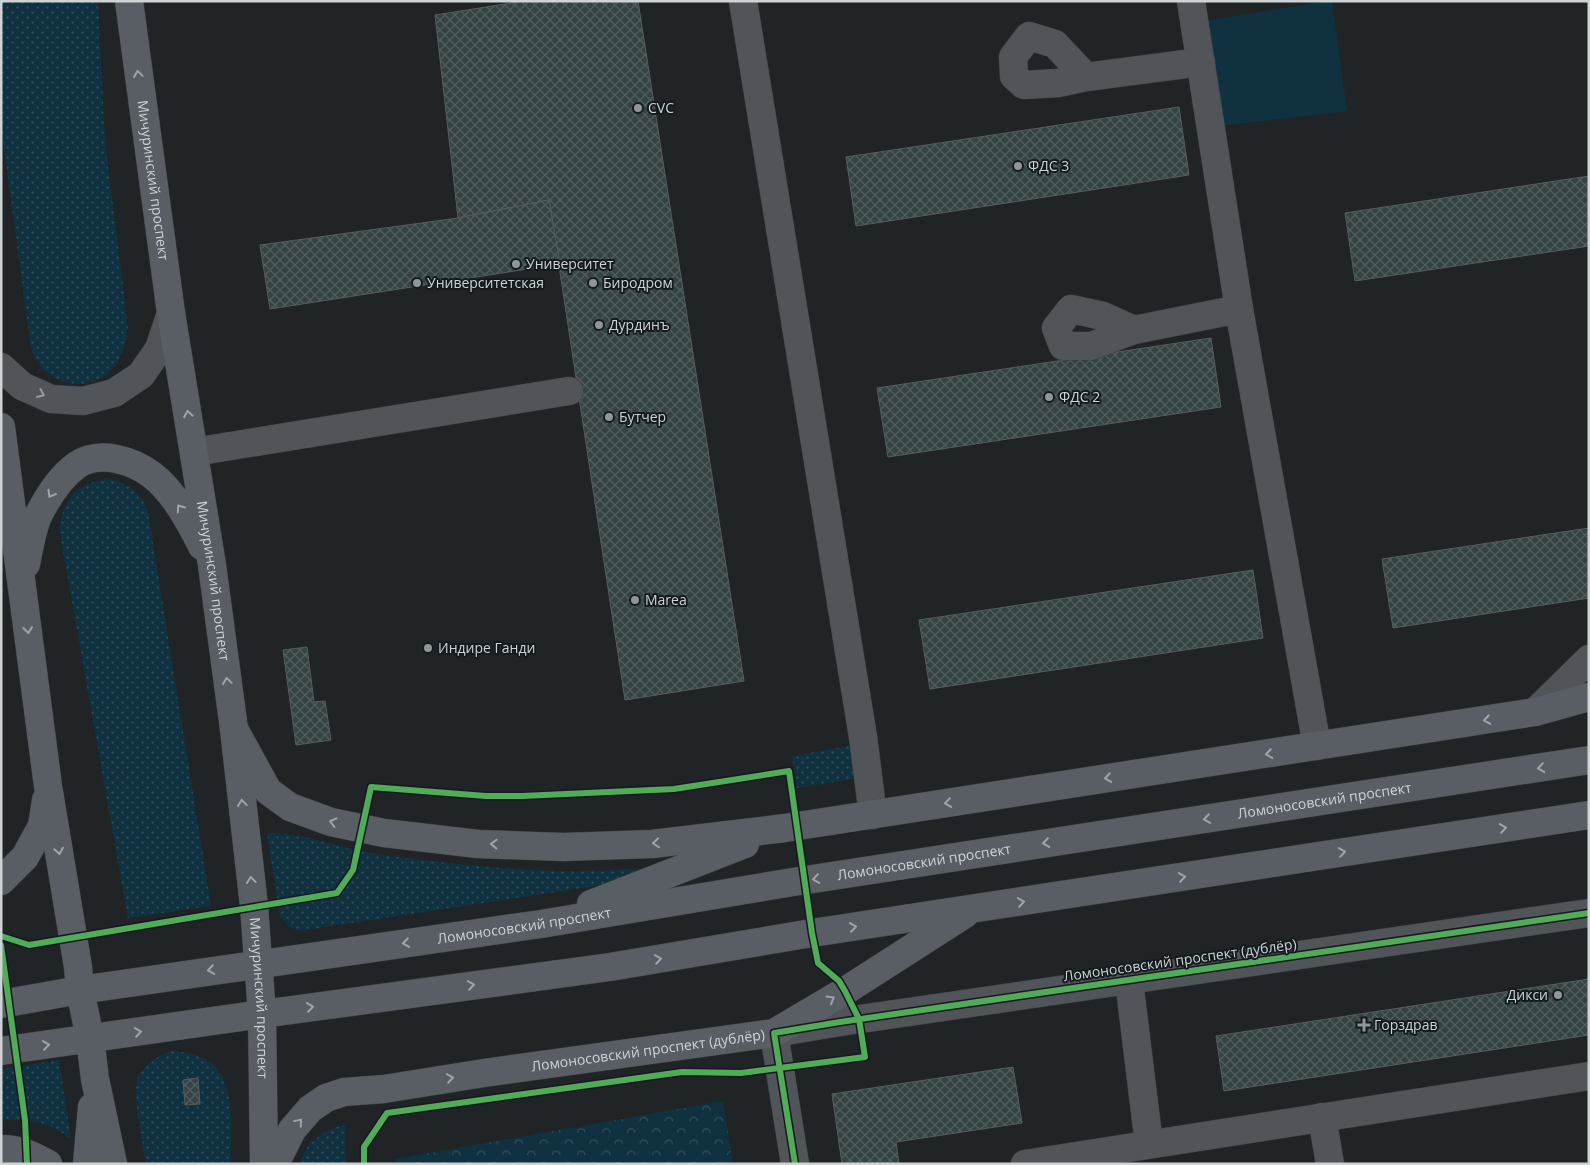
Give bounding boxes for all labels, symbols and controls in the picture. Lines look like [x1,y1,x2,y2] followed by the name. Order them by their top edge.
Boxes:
[134,69,144,78] one-way arrow
[648,98,674,117] place label: CVC
[133,99,174,262] street label: Мичуринский проспект
[632,102,644,114] marker: CVC
[1028,156,1069,175] place label: ФДС 3
[1012,160,1024,172] marker: ФДС 3
[526,254,614,273] place label: Университет
[510,258,522,270] marker: Университет
[427,273,544,292] place label: Университетская
[603,273,673,292] place label: Биродром
[411,277,423,289] marker: Университетская
[587,277,599,289] marker: Биродром
[609,315,670,334] place label: Дурдинъ
[593,319,605,331] marker: Дурдинъ
[1059,387,1100,406] place label: ФДС 2
[36,388,45,399] one-way arrow
[1043,391,1055,403] marker: ФДС 2
[619,407,666,426] place label: Бутчер
[183,409,193,418] one-way arrow
[603,411,615,423] marker: Бутчер
[47,489,57,498] one-way arrow
[193,499,235,662] street label: Мичуринский проспект
[177,504,186,513] one-way arrow
[645,590,687,609] place label: Marea
[629,594,641,606] marker: Marea
[22,626,33,634] one-way arrow
[438,638,535,657] place label: Индире Ганди
[422,642,434,654] marker: Индире Ганди
[222,677,233,685] one-way arrow
[1483,714,1492,724] one-way arrow
[1264,748,1273,758] one-way arrow
[1536,762,1544,773] one-way arrow
[1104,773,1112,783] one-way arrow
[1236,777,1413,823] street label: Ломоносовский проспект
[943,797,951,808] one-way arrow
[237,799,248,807] one-way arrow
[1203,813,1211,824] one-way arrow
[329,817,337,828] one-way arrow
[1499,823,1507,833] one-way arrow
[652,837,660,848] one-way arrow
[1042,838,1051,848] one-way arrow
[489,839,497,850] one-way arrow
[836,839,1013,884] street label: Ломоносовский проспект
[53,847,64,855] one-way arrow
[1338,848,1347,858] one-way arrow
[1178,872,1186,883] one-way arrow
[812,873,821,883] one-way arrow
[246,876,257,884] one-way arrow
[1017,897,1025,907] one-way arrow
[436,902,613,948] street label: Ломоносовский проспект
[246,917,273,1079] street label: Мичуринский проспект
[849,922,857,933] one-way arrow
[1062,934,1298,985] street label: Ломоносовский проспект (дублёр)
[402,937,411,947] one-way arrow
[653,954,662,964] one-way arrow
[207,965,216,975] one-way arrow
[467,981,475,991] one-way arrow
[1507,985,1548,1004] place label: Дикси
[1552,989,1564,1001] marker: Дикси
[826,996,835,1006] one-way arrow
[306,1002,314,1013] one-way arrow
[1374,1015,1437,1034] place label: Горздрав
[1358,1019,1370,1031] marker: Горздрав
[530,1024,766,1075] street label: Ломоносовский проспект (дублёр)
[135,1027,143,1038] one-way arrow
[42,1040,50,1051] one-way arrow
[446,1074,455,1084] one-way arrow
[294,1119,302,1128] one-way arrow

